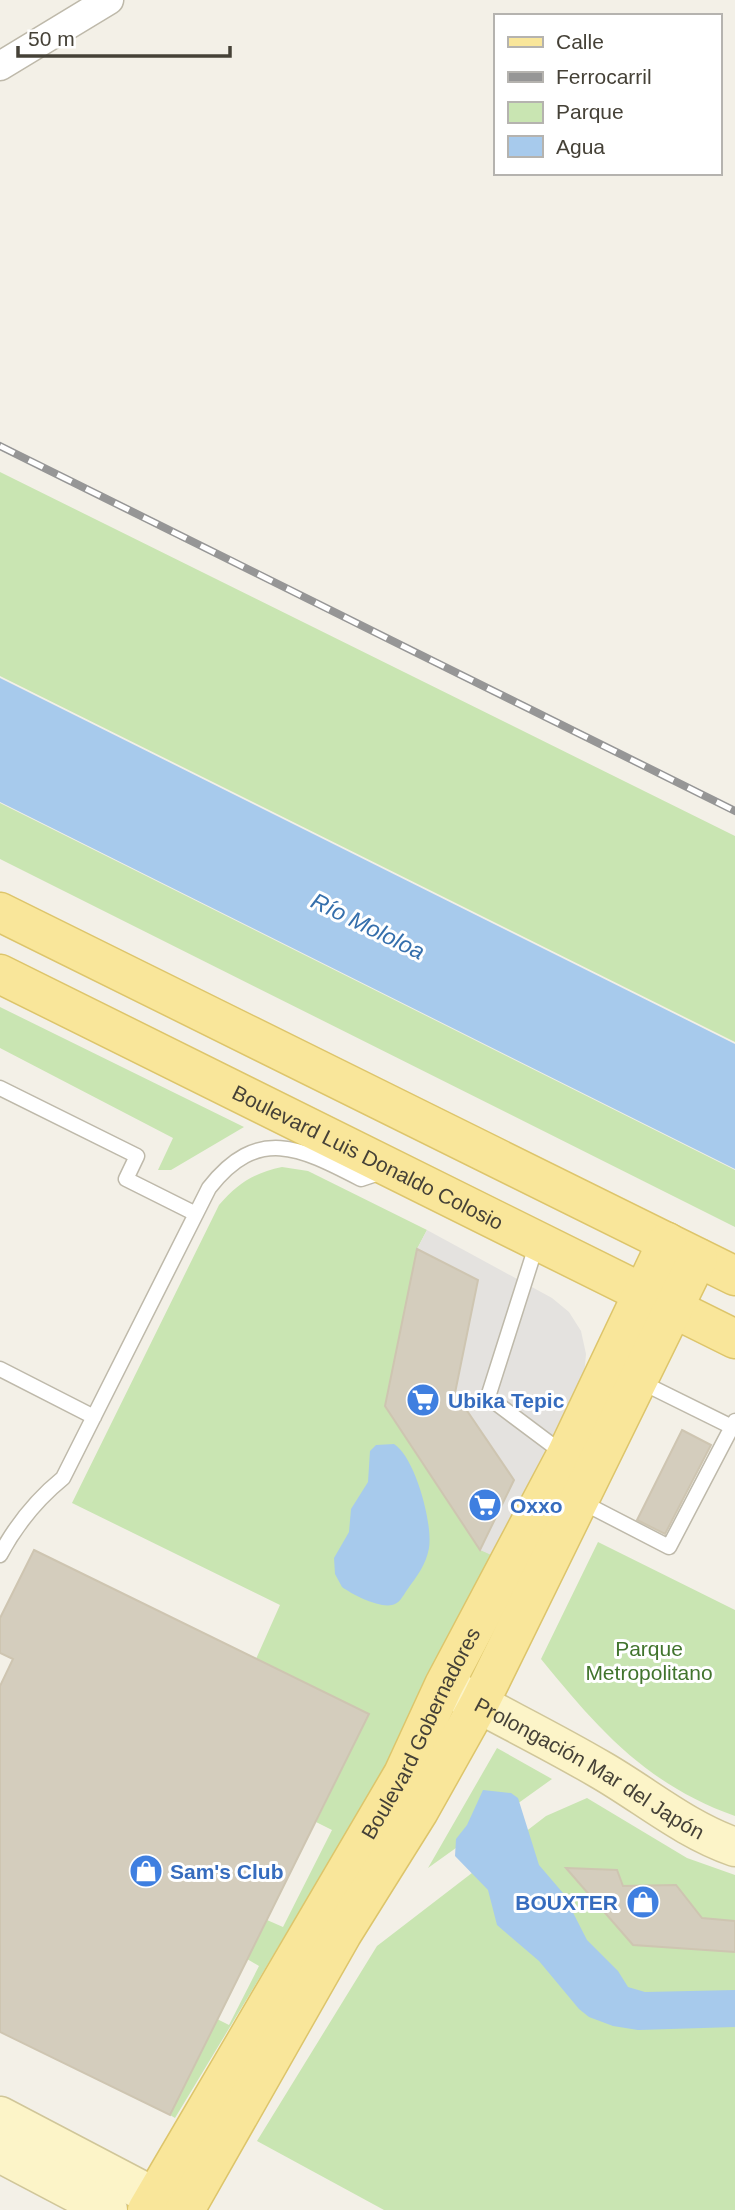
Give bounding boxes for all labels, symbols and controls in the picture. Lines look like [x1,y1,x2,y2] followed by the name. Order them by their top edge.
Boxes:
[18,14,229,58] scale bar
[494,14,721,175] legend
[28,27,75,50] text: 50 m
[556,30,604,53] text: Calle
[556,65,652,88] text: Ferrocarril
[556,100,624,123] text: Parque
[556,135,605,158] text: Agua
[307,887,429,965] water label: Río Mololoa
[229,1080,507,1234] street label: Boulevard Luis Donaldo Colosio
[404,1381,442,1419] supermarket icon: Ubika Tepic
[448,1389,565,1412] place label: Ubika Tepic
[466,1486,504,1524] supermarket icon: Oxxo
[510,1494,563,1517] place label: Oxxo
[356,1623,484,1843] street label: Boulevard Gobernadores
[585,1637,713,1684] park label: Parque Metropolitano
[471,1692,708,1843] street label: Prolongación Mar del Japón
[127,1852,165,1890] shop icon: Sam's Club
[170,1860,284,1883] place label: Sam's Club
[624,1883,662,1921] shop icon: BOUXTER
[515,1891,618,1914] place label: BOUXTER

